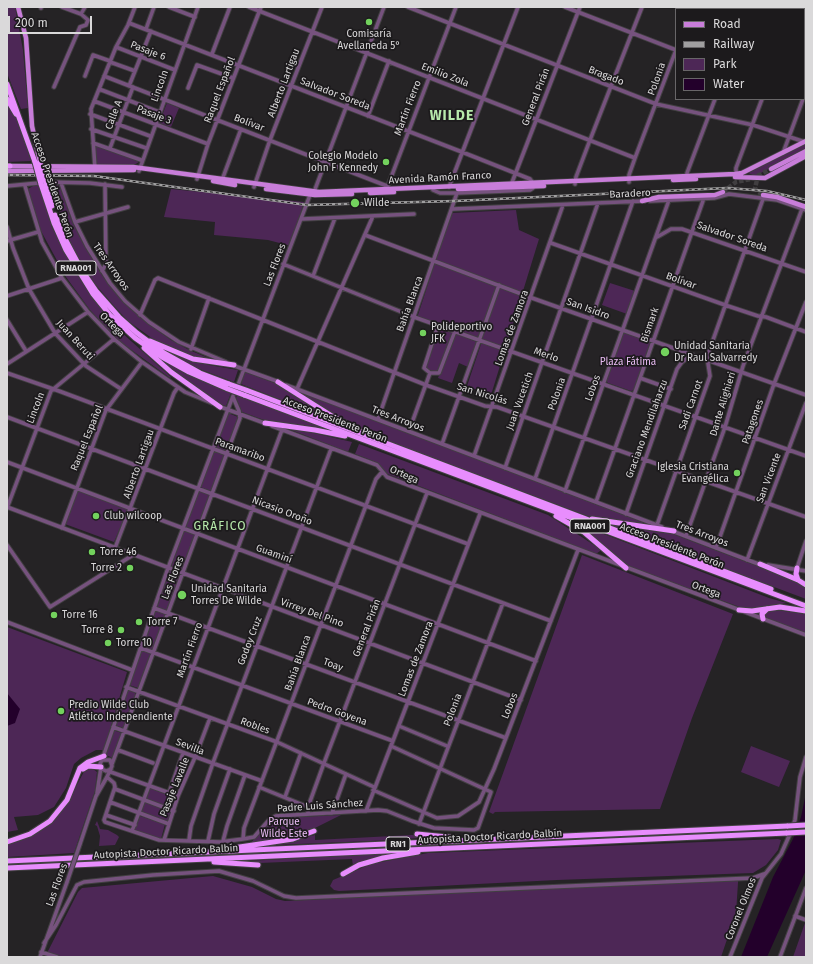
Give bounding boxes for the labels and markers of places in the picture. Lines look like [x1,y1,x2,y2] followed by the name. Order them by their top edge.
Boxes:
[364,17,374,27] marker: Comisaría Avellaneda 5°
[338,28,400,52] place label: Comisaría Avellaneda 5°
[308,150,378,174] place label: Colegio Modelo John F Kennedy
[381,157,391,167] marker: Colegio Modelo John F Kennedy
[349,197,361,209] marker: Wilde
[364,197,389,209] place label: Wilde
[431,321,492,344] place label: Polideportivo JFK
[418,328,428,338] marker: Polideportivo JFK
[674,340,757,364] place label: Unidad Sanitaria Dr Raul Salvarredy
[659,346,671,358] marker: Unidad Sanitaria Dr Raul Salvarredy
[657,461,729,484] place label: Iglesia Cristiana Evangélica
[732,468,742,478] marker: Iglesia Cristiana Evangélica
[104,510,162,522] place label: Club wilcoop
[91,511,101,521] marker: Club wilcoop
[100,546,137,558] place label: Torre 46
[87,547,97,557] marker: Torre 46
[91,562,122,574] place label: Torre 2
[125,563,135,573] marker: Torre 2
[191,583,267,606] place label: Unidad Sanitaria Torres De Wilde
[176,589,188,601] marker: Unidad Sanitaria Torres De Wilde
[62,609,98,621] place label: Torre 16
[49,610,59,620] marker: Torre 16
[147,616,177,628] place label: Torre 7
[134,617,144,627] marker: Torre 7
[82,624,113,636] place label: Torre 8
[116,625,126,635] marker: Torre 8
[116,637,152,649] place label: Torre 10
[103,638,113,648] marker: Torre 10
[69,699,173,722] place label: Predio Wilde Club Atlético Independiente
[56,706,66,716] marker: Predio Wilde Club Atlético Independiente

